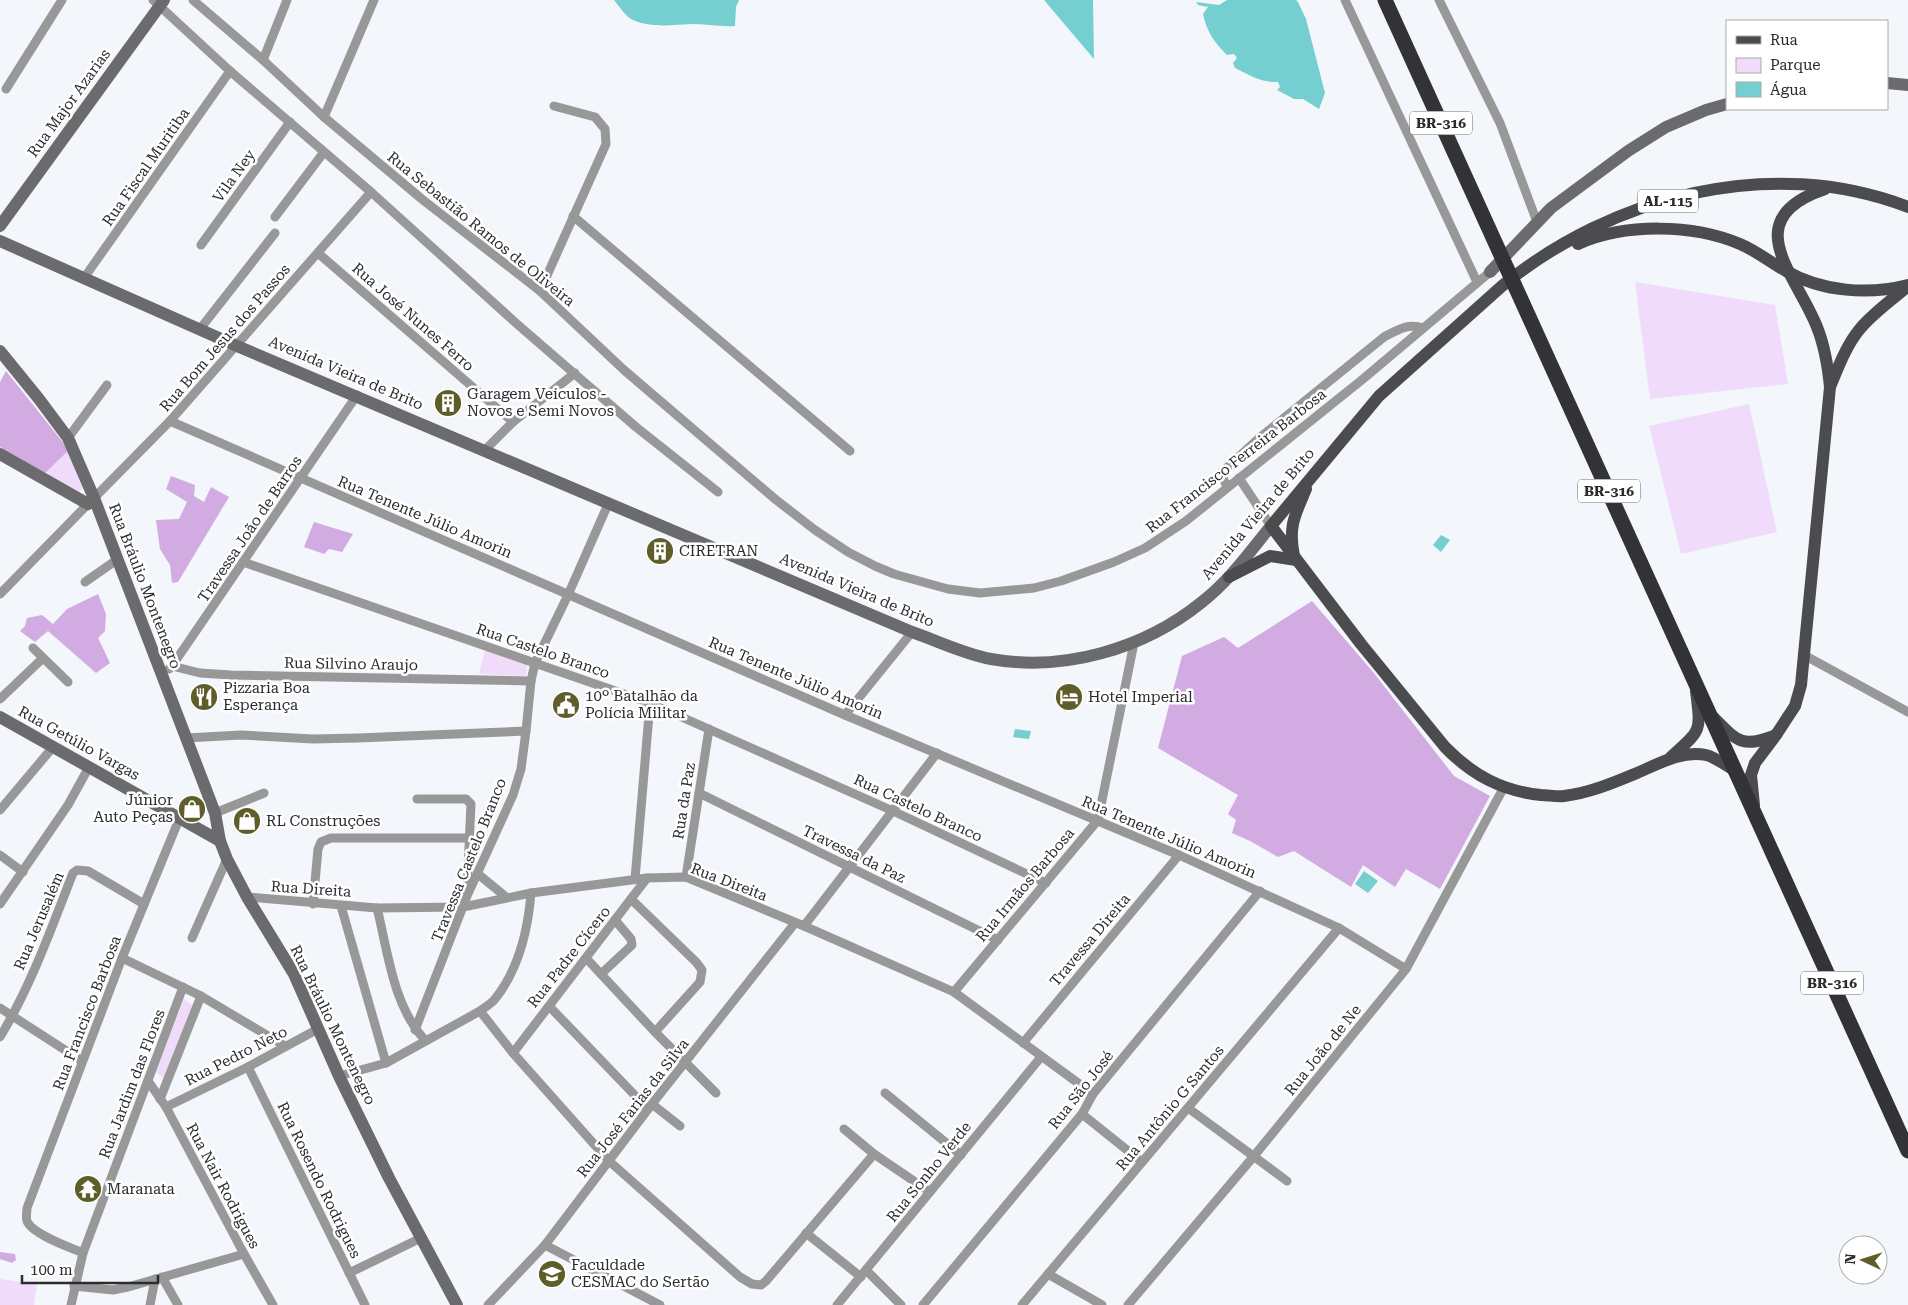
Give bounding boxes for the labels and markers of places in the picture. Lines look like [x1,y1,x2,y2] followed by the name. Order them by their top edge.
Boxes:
[467,385,614,420] place label: Garagem Veículos - Novos e Semi Novos
[433,388,463,418] building icon: Garagem Veículos - Novos e Semi Novos
[645,536,675,566] building icon: CIRETRAN
[679,542,758,560] place label: CIRETRAN
[223,679,310,714] place label: Pizzaria Boa Esperança
[189,682,219,712] restaurant icon: Pizzaria Boa Esperança
[1054,682,1084,712] hotel icon: Hotel Imperial
[585,687,698,722] place label: 10º Batalhão da Polícia Militar
[1088,688,1193,706] place label: Hotel Imperial
[551,690,581,720] public building icon: 10º Batalhão da Polícia Militar
[94,791,173,826] place label: Júnior Auto Peças
[177,794,207,824] shop icon: Júnior Auto Peças
[232,806,262,836] shop icon: RL Construções
[266,812,380,830] place label: RL Construções
[73,1174,103,1204] temple icon: Maranata
[107,1180,175,1198] place label: Maranata
[571,1256,709,1291] place label: Faculdade CESMAC do Sertão
[537,1259,567,1289] school or university icon: Faculdade CESMAC do Sertão

